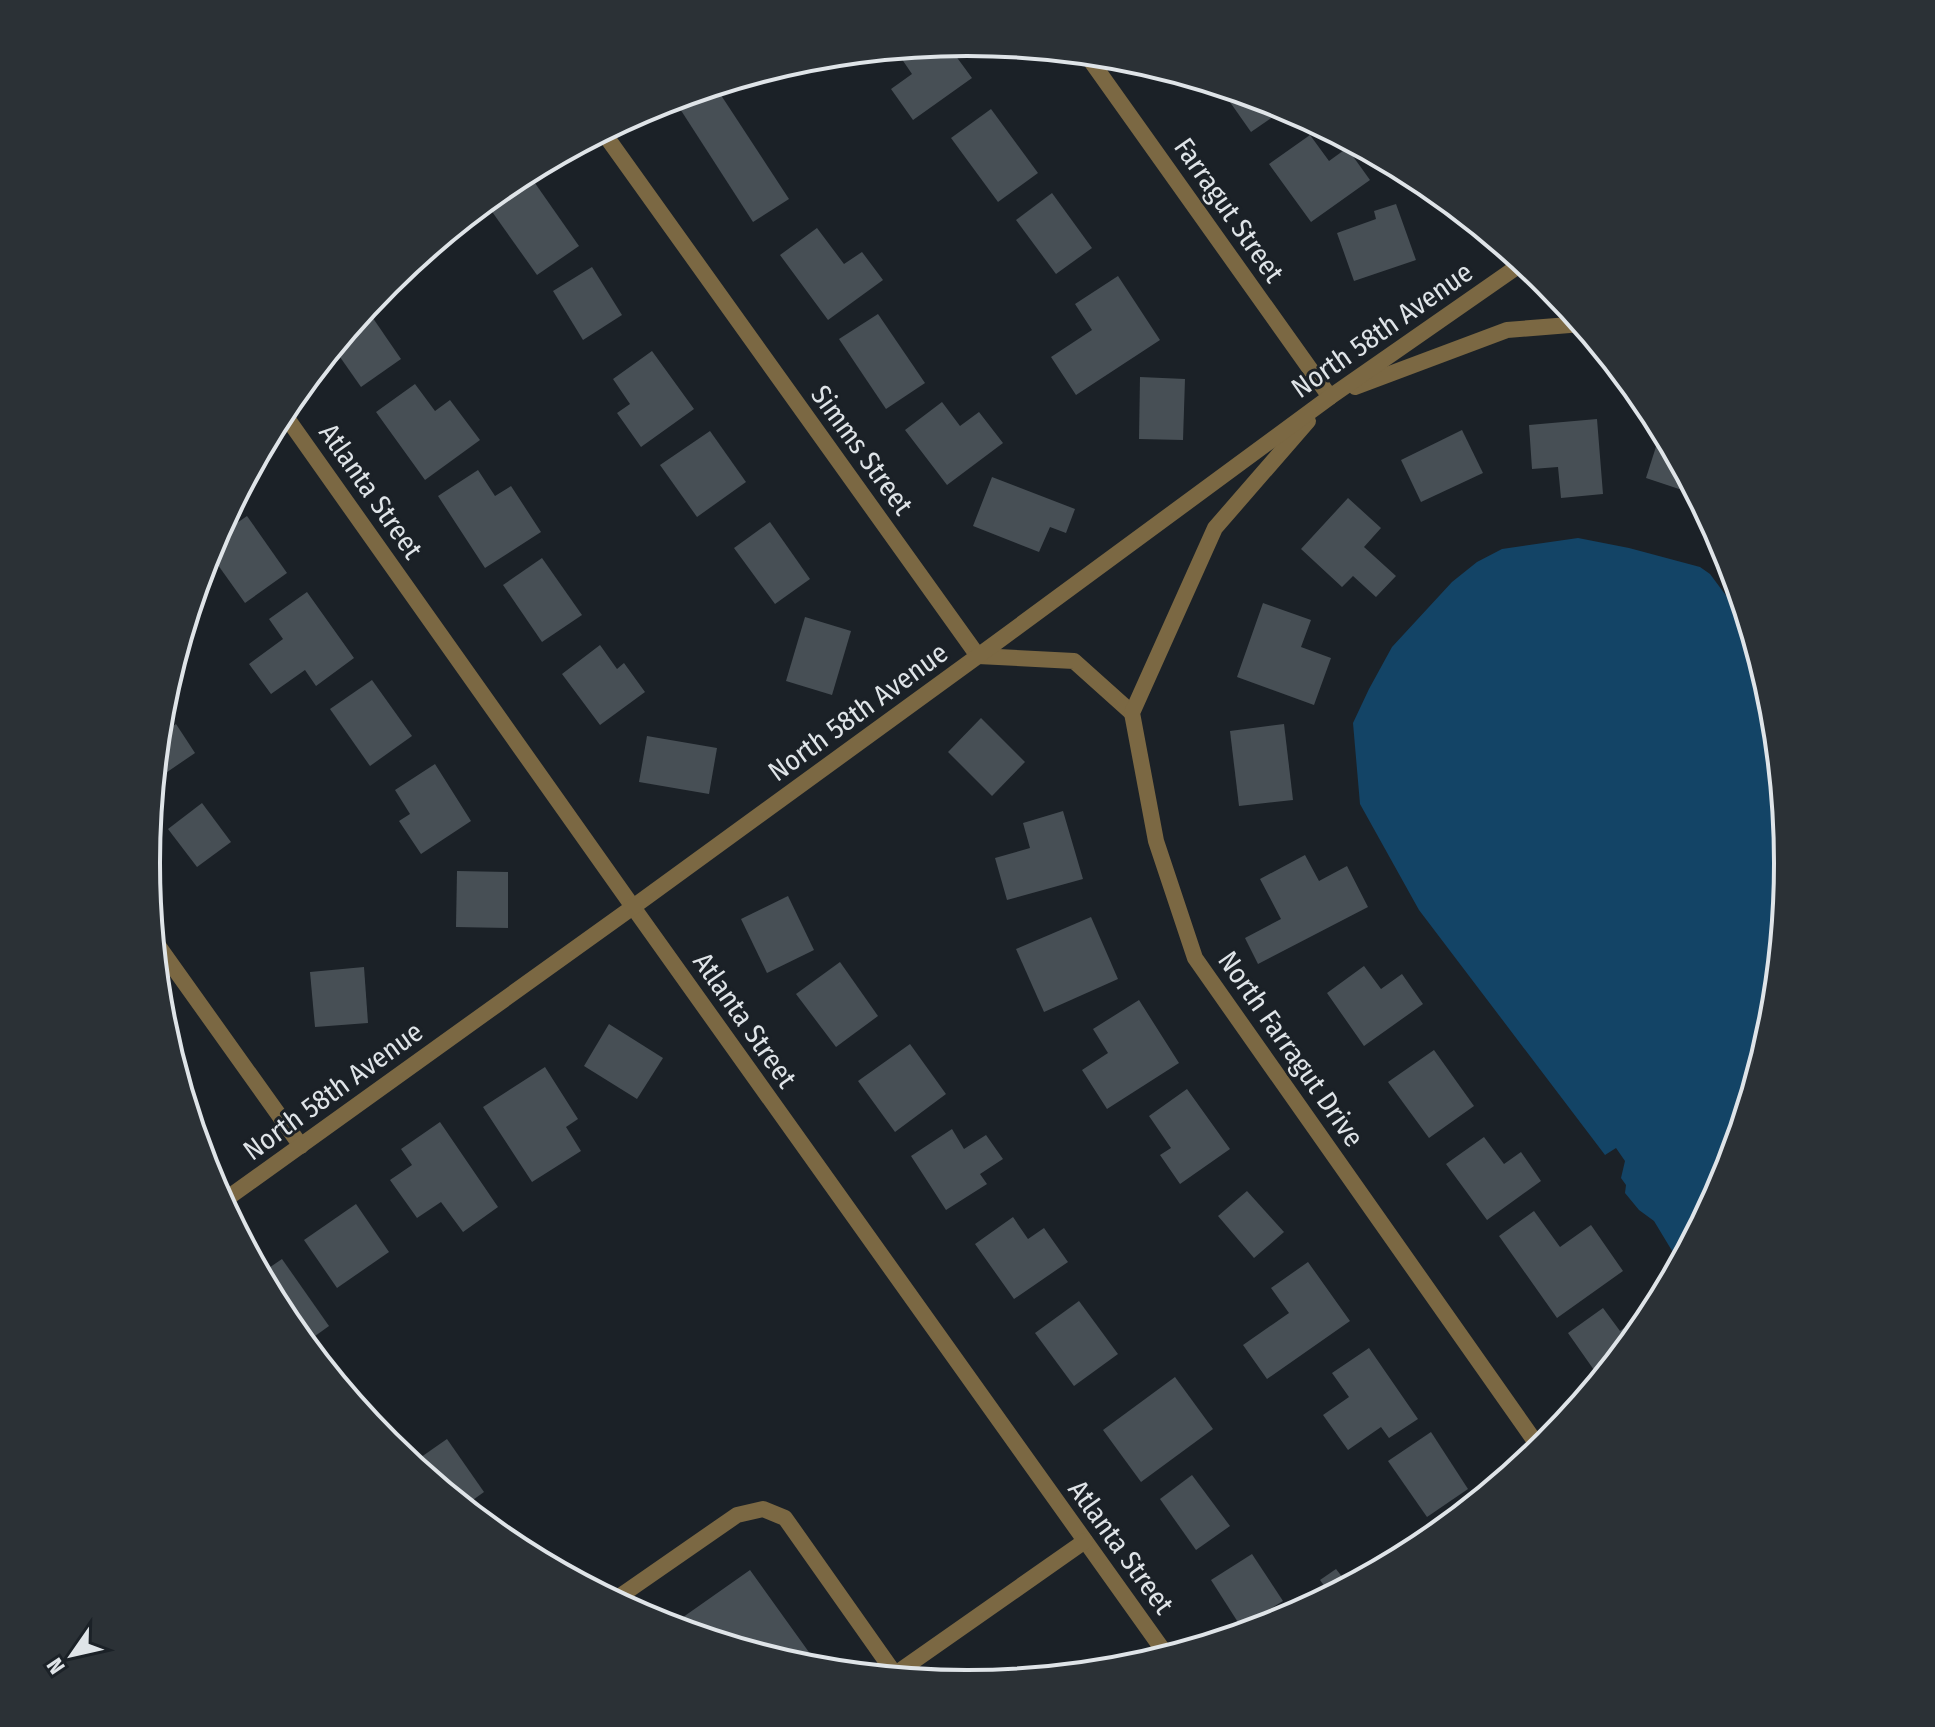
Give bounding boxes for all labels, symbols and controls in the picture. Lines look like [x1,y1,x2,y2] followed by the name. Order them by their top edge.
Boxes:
[1167,132,1291,289] street label: Farragut Street
[1285,255,1479,405] street label: North 58th Avenue
[804,379,920,522] street label: Simms Street
[312,417,430,566] street label: Atlanta Street
[762,636,954,788] street label: North 58th Avenue
[1211,945,1371,1153] street label: North Farragut Drive
[686,946,804,1095] street label: Atlanta Street
[237,1015,429,1167] street label: North 58th Avenue
[1061,1474,1181,1621] street label: Atlanta Street
[32,1615,112,1695] north arrow
[41,1653,71,1679] text: N

